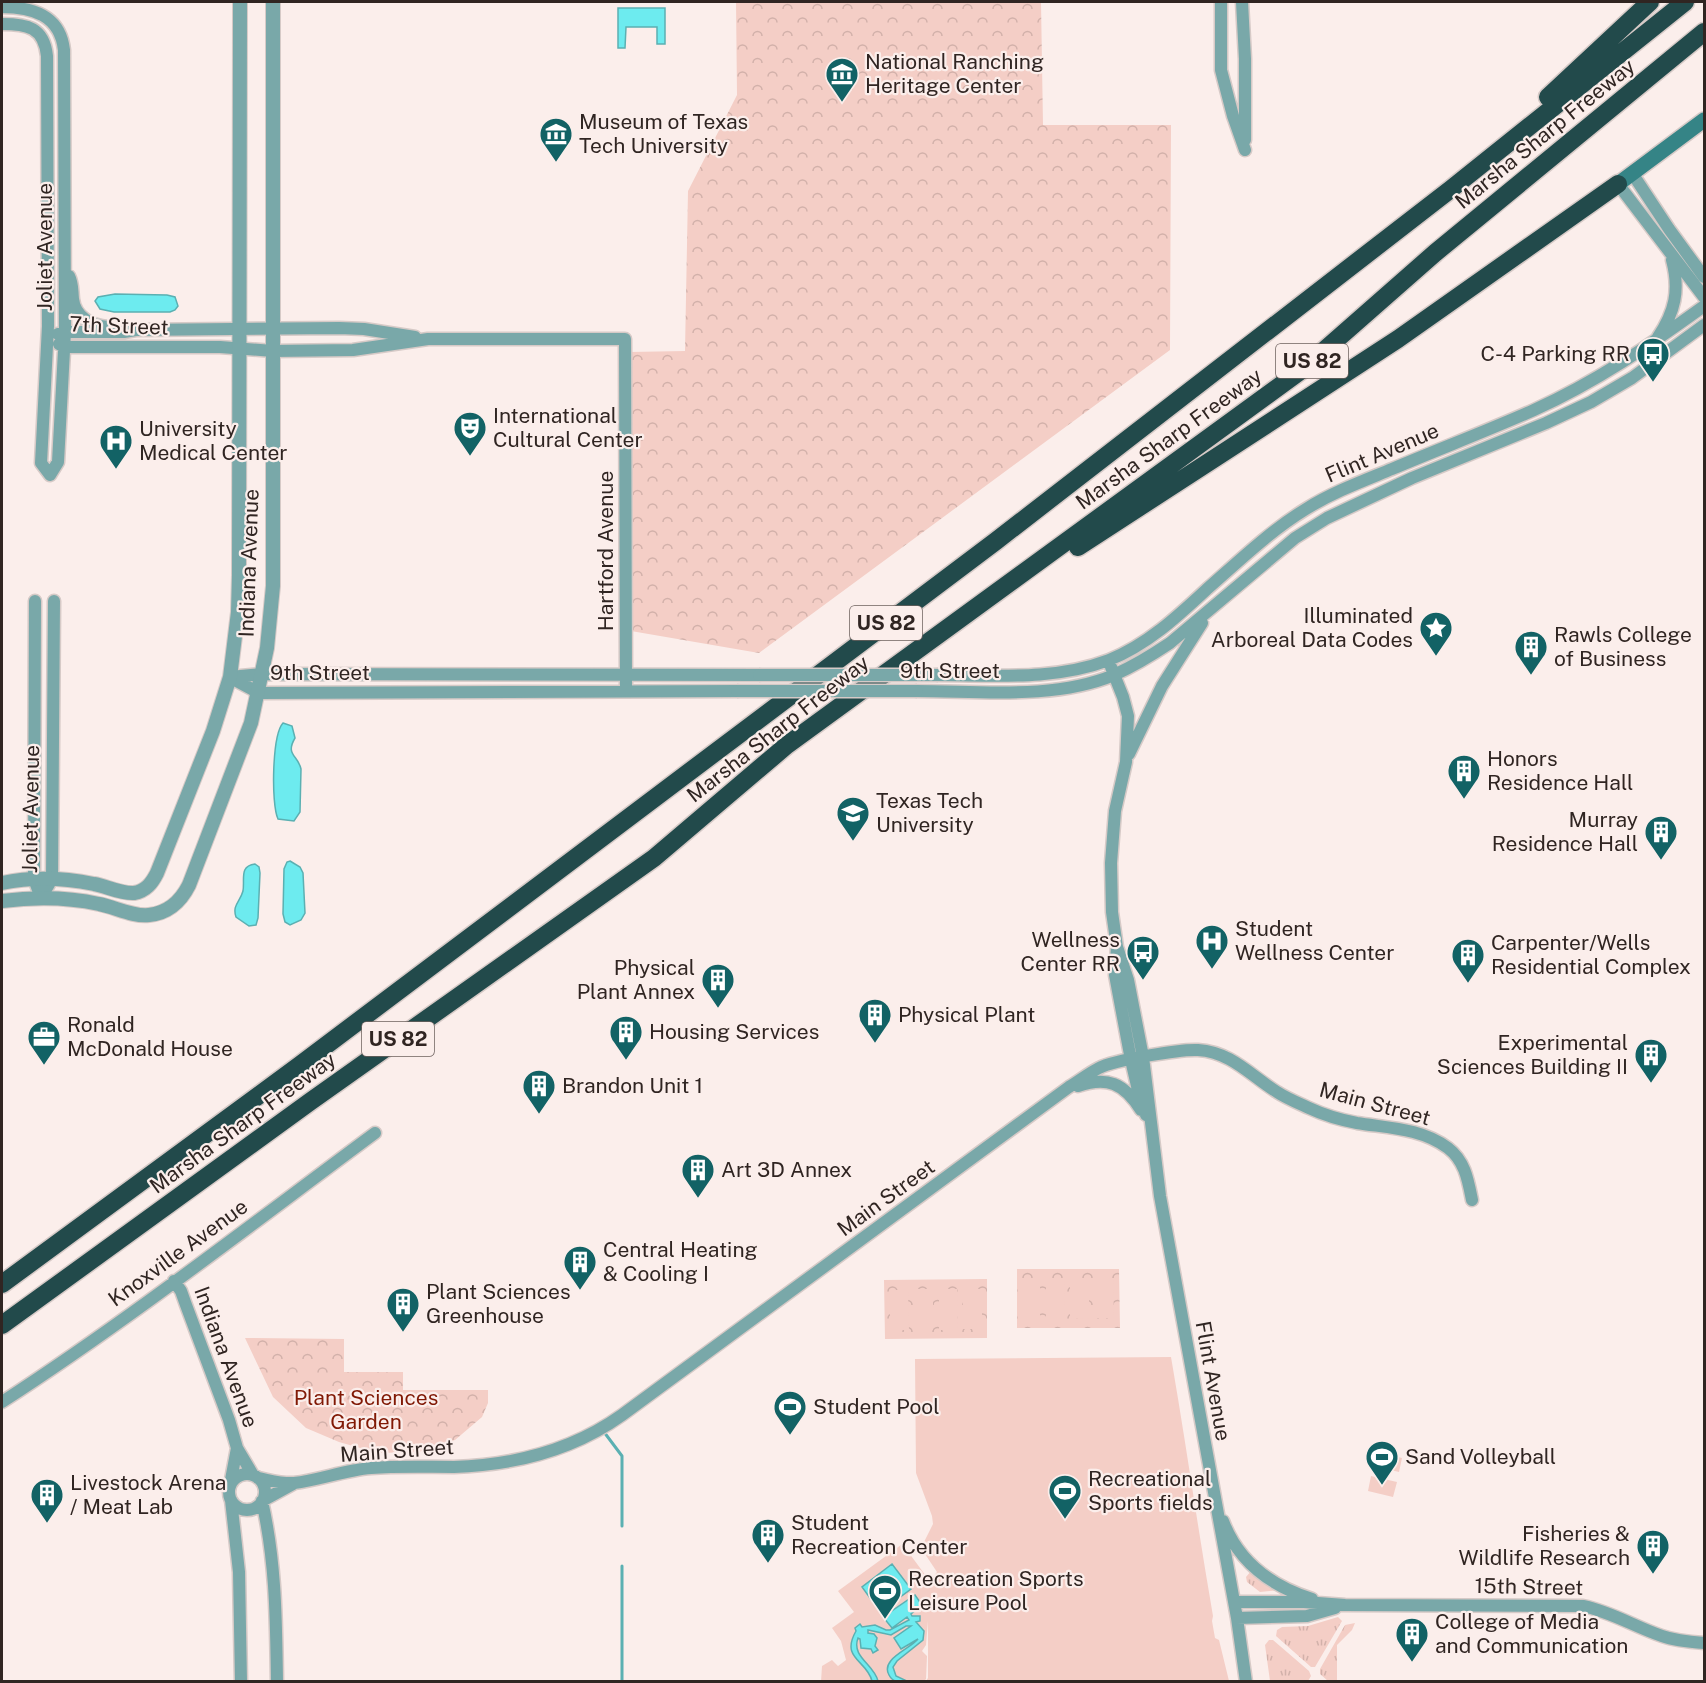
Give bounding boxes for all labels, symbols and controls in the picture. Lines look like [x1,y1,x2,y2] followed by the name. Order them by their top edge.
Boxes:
[865,49,1044,98] place label: National Ranching Heritage Center
[1450,53,1640,214] street label: Marsha Sharp Freeway
[824,56,860,103] museum icon: National Ranching Heritage Center
[579,109,748,158] place label: Museum of Texas Tech University
[538,116,574,163] museum icon: Museum of Texas Tech University
[32,183,57,311] street label: Joliet Avenue
[69,311,169,340] street label: 7th Street
[1635,336,1671,383] bus stop icon: C-4 Parking RR
[1480,341,1630,366] place label: C-4 Parking RR
[1276,344,1348,378] road number: US 82
[1071,363,1267,515] street label: Marsha Sharp Freeway
[493,403,643,452] place label: International Cultural Center
[452,410,488,457] theatre icon: International Cultural Center
[139,416,288,465] place label: University Medical Center
[1321,417,1442,488] street label: Flint Avenue
[98,423,134,470] hospital icon: University Medical Center
[593,471,618,631] street label: Hartford Avenue
[233,488,264,638] street label: Indiana Avenue
[1211,603,1413,652] place label: Illuminated Arboreal Data Codes
[850,606,922,640] road number: US 82
[1418,610,1454,657] place icon: Illuminated Arboreal Data Codes
[1554,622,1692,671] place label: Rawls College of Business
[1513,629,1549,676] building icon: Rawls College of Business
[682,650,874,807] street label: Marsha Sharp Freeway
[900,658,1000,683] street label: 9th Street
[270,660,370,685] street label: 9th Street
[17,745,44,873] street label: Joliet Avenue
[1487,746,1633,795] place label: Honors Residence Hall
[1446,753,1482,800] building icon: Honors Residence Hall
[876,788,983,837] place label: Texas Tech University
[835,795,871,842] school or university icon: Texas Tech University
[1492,807,1638,856] place label: Murray Residence Hall
[1643,814,1679,861] building icon: Murray Residence Hall
[1235,916,1394,965] place label: Student Wellness Center
[1194,923,1230,970] hospital icon: Student Wellness Center
[1021,927,1120,976] place label: Wellness Center RR
[1491,930,1691,979] place label: Carpenter/Wells Residential Complex
[1125,934,1161,981] bus stop icon: Wellness Center RR
[1450,937,1486,984] building icon: Carpenter/Wells Residential Complex
[577,955,695,1004] place label: Physical Plant Annex
[700,962,736,1009] building icon: Physical Plant Annex
[857,997,893,1044] building icon: Physical Plant
[898,1002,1035,1027] place label: Physical Plant
[67,1012,233,1061] place label: Ronald McDonald House
[608,1014,644,1061] building icon: Housing Services
[26,1019,62,1066] office icon: Ronald McDonald House
[649,1019,819,1044] place label: Housing Services
[362,1022,434,1056] road number: US 82
[1437,1030,1628,1079] place label: Experimental Sciences Building II
[1633,1037,1669,1084] building icon: Experimental Sciences Building II
[145,1047,341,1199] street label: Marsha Sharp Freeway
[521,1068,557,1115] building icon: Brandon Unit 1
[562,1073,703,1098] place label: Brandon Unit 1
[1317,1077,1433,1130] street label: Main Street
[680,1152,716,1199] building icon: Art 3D Annex
[832,1154,939,1241] street label: Main Street
[721,1157,852,1182] place label: Art 3D Annex
[103,1194,252,1312] street label: Knoxville Avenue
[603,1237,758,1286] place label: Central Heating & Cooling I
[562,1244,598,1291] building icon: Central Heating & Cooling I
[426,1279,571,1328] place label: Plant Sciences Greenhouse
[189,1283,264,1431] street label: Indiana Avenue
[385,1286,421,1333] building icon: Plant Sciences Greenhouse
[1191,1319,1236,1443] street label: Flint Avenue
[294,1385,438,1434] park label: Plant Sciences Garden
[772,1389,808,1436] sports icon: Student Pool
[813,1394,940,1419] place label: Student Pool
[339,1434,455,1467] street label: Main Street
[1364,1439,1400,1486] sports icon: Sand Volleyball
[1405,1444,1556,1469] place label: Sand Volleyball
[1088,1466,1213,1515] place label: Recreational Sports fields
[70,1470,226,1519] place label: Livestock Arena / Meat Lab
[1047,1473,1083,1520] sports icon: Recreational Sports fields
[29,1477,65,1524] building icon: Livestock Arena / Meat Lab
[791,1510,967,1559] place label: Student Recreation Center
[750,1517,786,1564] building icon: Student Recreation Center
[1459,1521,1630,1570] place label: Fisheries & Wildlife Research
[1635,1528,1671,1575] building icon: Fisheries & Wildlife Research
[908,1566,1084,1615] place label: Recreation Sports Leisure Pool
[867,1573,903,1620] sports icon: Recreation Sports Leisure Pool
[1474,1573,1584,1600] street label: 15th Street
[1435,1609,1628,1658] place label: College of Media and Communication
[1394,1616,1430,1663] building icon: College of Media and Communication

